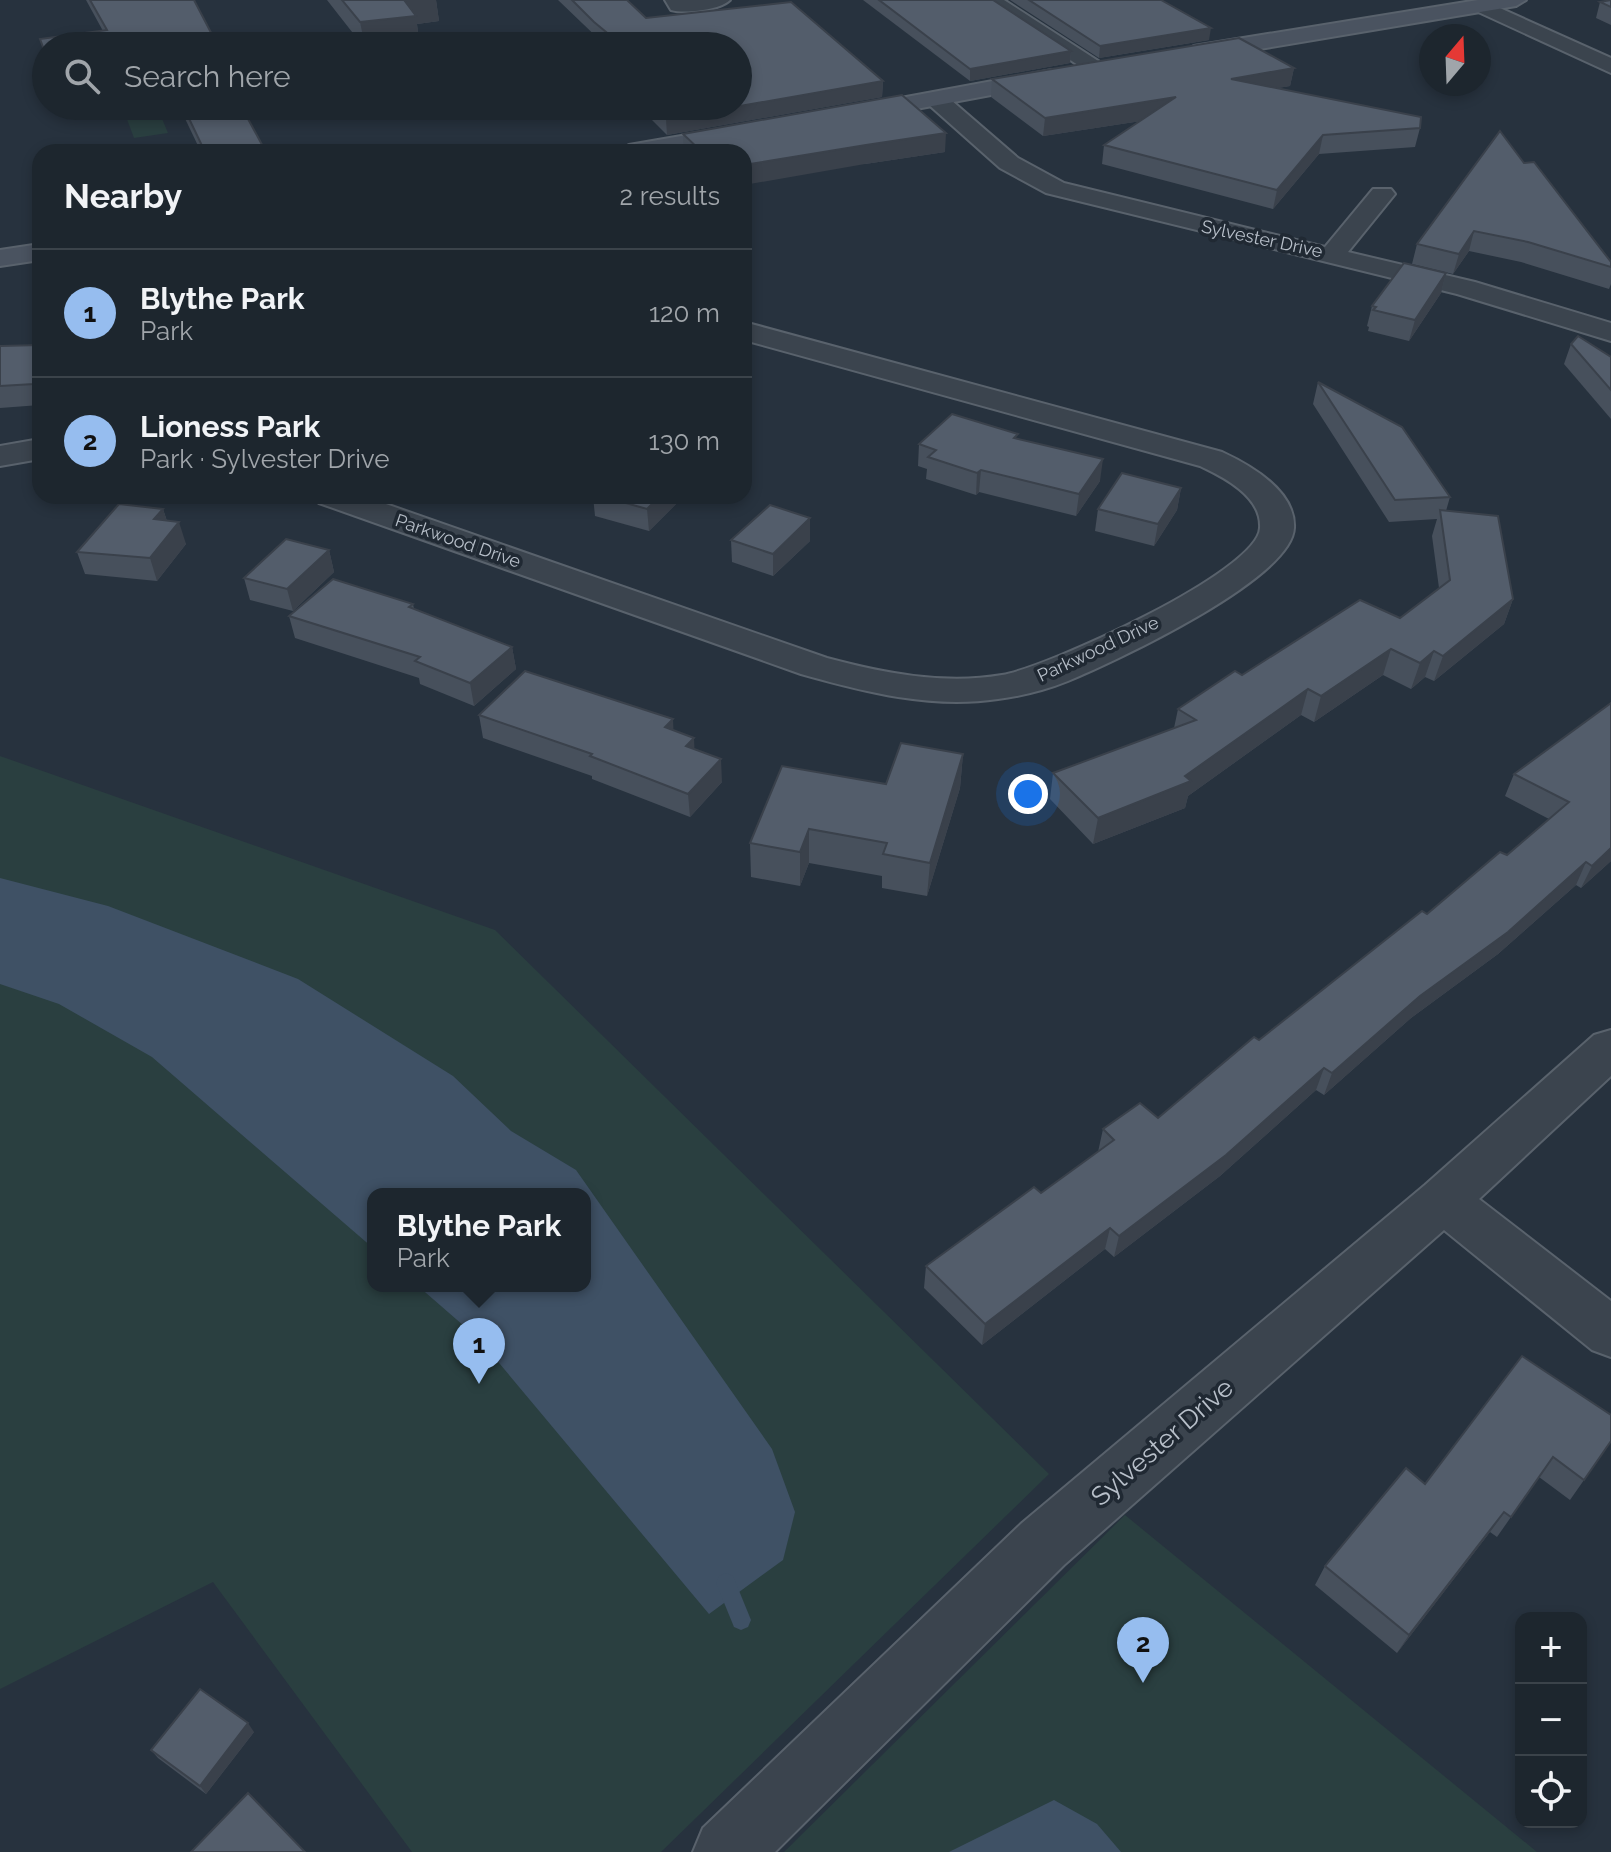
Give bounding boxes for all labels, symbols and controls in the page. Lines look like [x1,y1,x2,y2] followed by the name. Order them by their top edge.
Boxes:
[1419,24,1491,96] north arrow
[32,32,752,120] search box
[60,54,104,98] icon: search
[124,59,291,94] text: Search here
[64,176,182,216] text: Nearby
[620,181,720,211] text: 2 results
[1200,215,1325,262] street label: Sylvester Drive
[140,281,305,316] text: Blythe Park
[84,298,96,328] text: 1
[649,298,720,328] text: 120 m
[140,316,193,346] text: Park
[140,409,320,444] text: Lioness Park
[83,426,97,456] text: 2
[649,426,720,456] text: 130 m
[140,444,389,474] text: Park · Sylvester Drive
[393,509,524,572] street label: Parkwood Drive
[1034,611,1162,686] street label: Parkwood Drive
[1008,774,1048,814] your location
[367,1188,591,1292] popup
[397,1208,561,1243] text: Blythe Park
[397,1243,450,1273] text: Park
[453,1318,505,1384] pin: 1
[1085,1372,1239,1512] street label: Sylvester Drive
[1515,1612,1587,1828] map controls
[1515,1612,1587,1684] button: +
[1117,1617,1169,1683] pin: 2
[1515,1684,1587,1756] button: −
[1515,1756,1587,1828] button: locate

